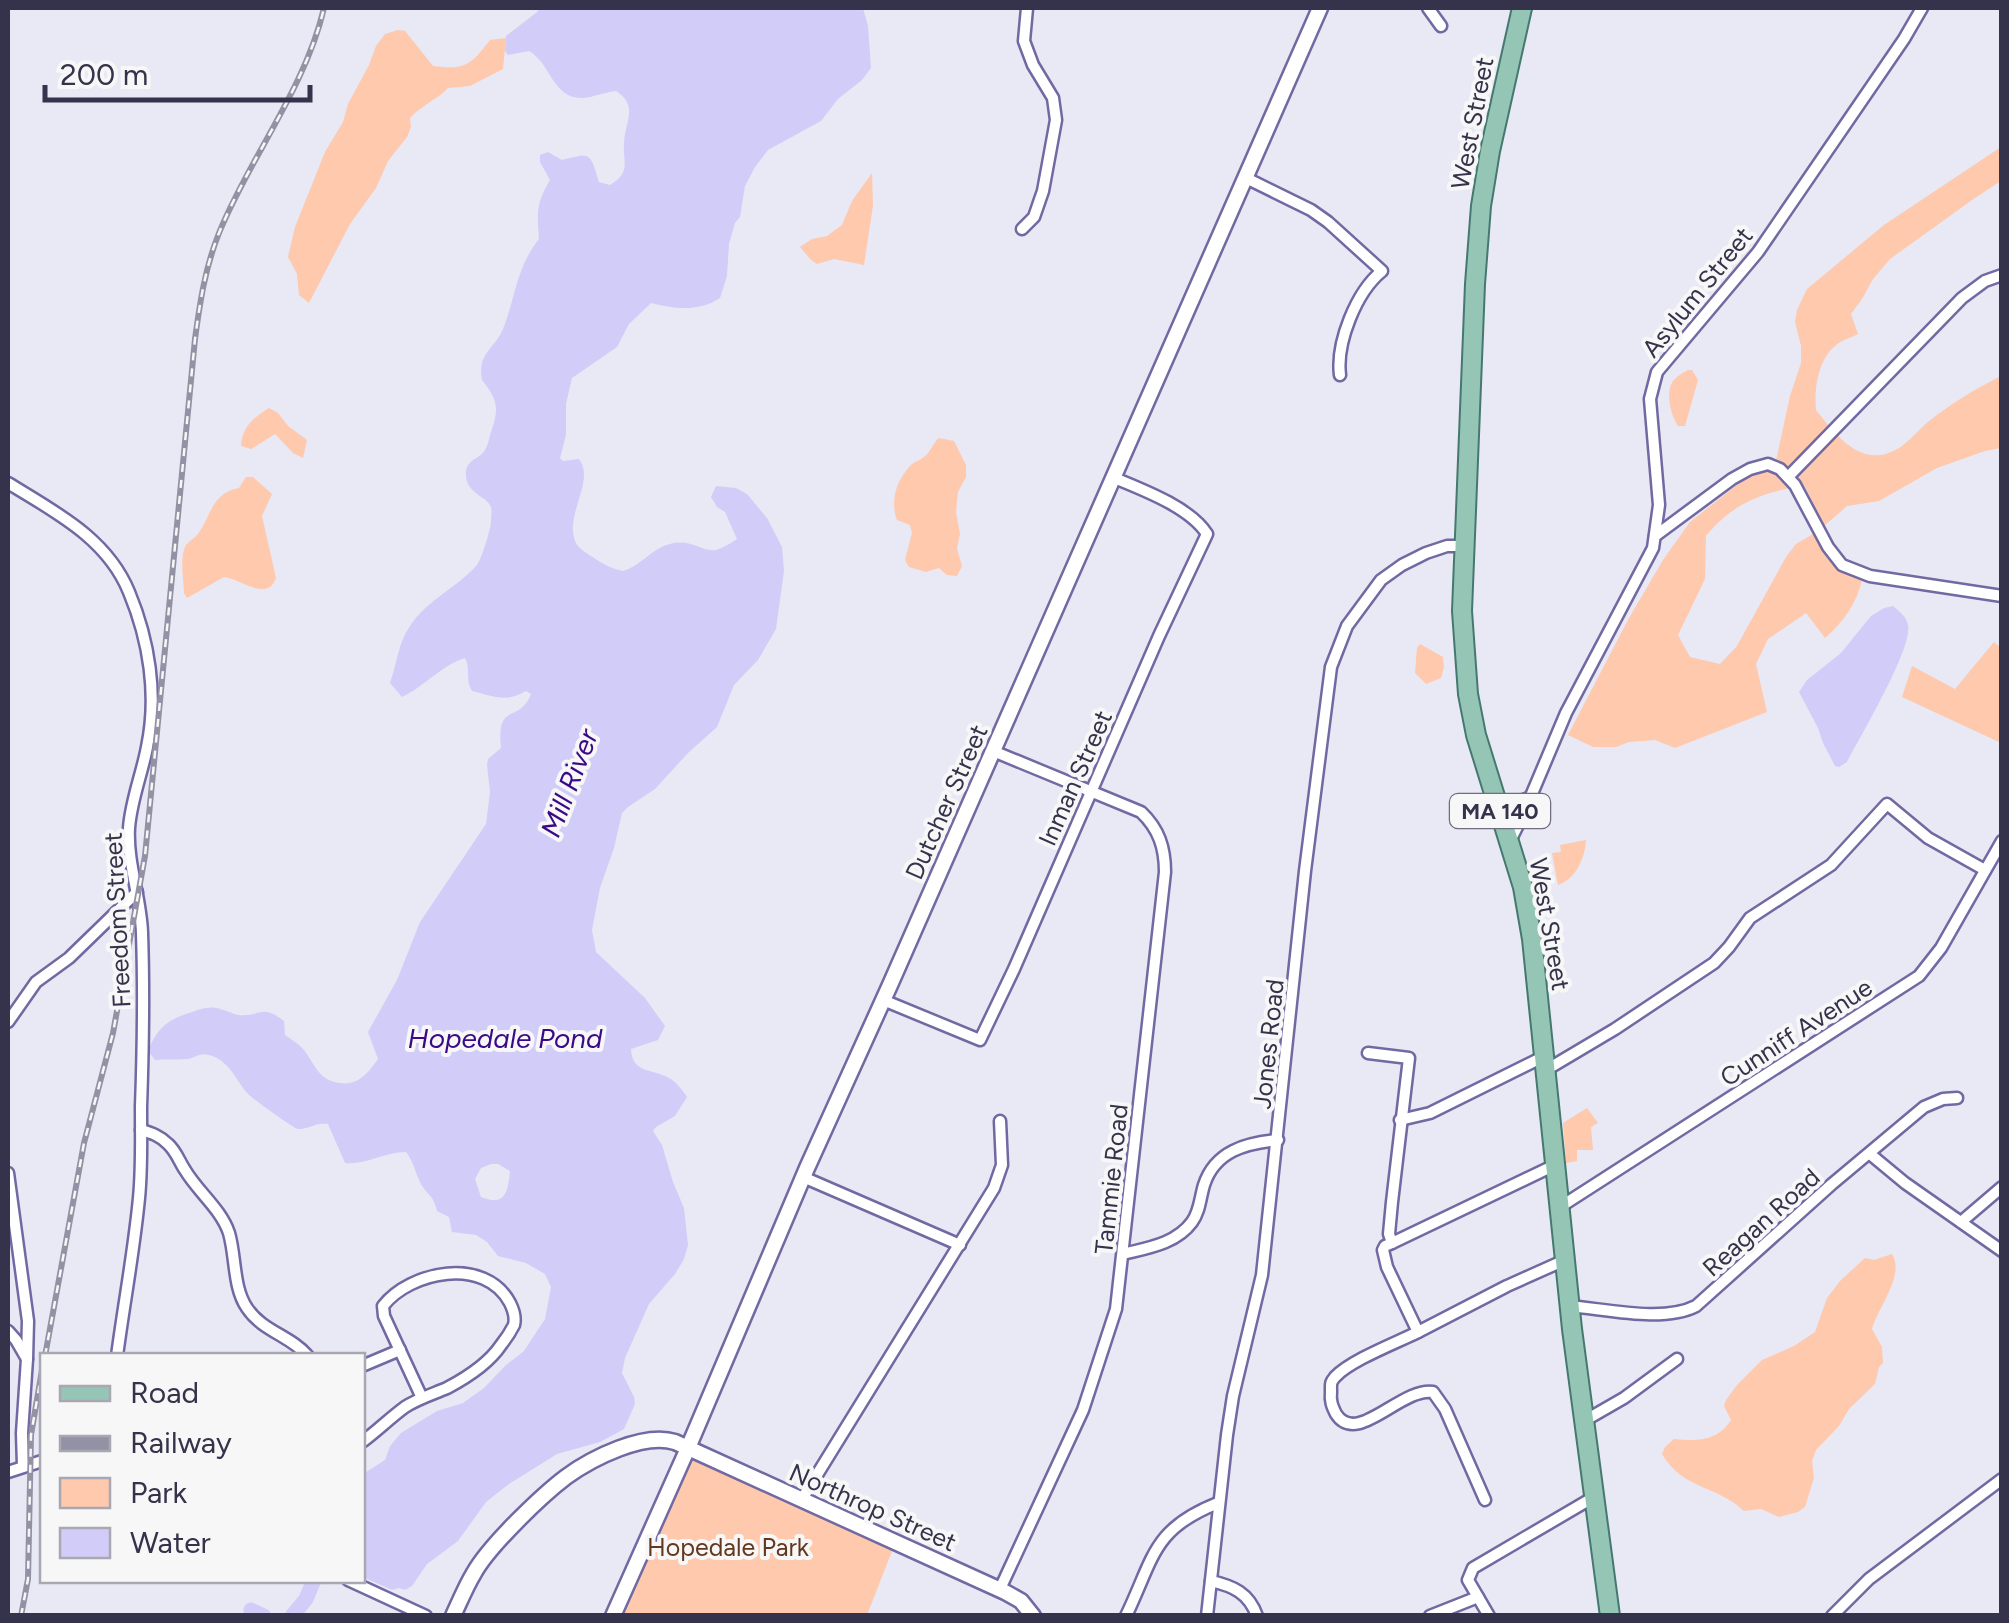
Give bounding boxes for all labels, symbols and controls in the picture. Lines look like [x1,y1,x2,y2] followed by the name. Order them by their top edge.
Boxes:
[45,40,310,102] scale bar
[1444,54,1500,192] street label: West Street
[60,56,148,93] text: 200 m
[1635,221,1759,363] street label: Asylum Street
[1032,706,1118,850] street label: Inman Street
[898,720,994,884] street label: Dutcher Street
[533,723,606,842] water label: Mill River
[1450,794,1550,828] road number: MA 140
[97,831,137,1009] street label: Freedom Street
[1524,855,1576,993] street label: West Street
[1715,972,1877,1092] street label: Cunniff Avenue
[1246,978,1290,1110] street label: Jones Road
[408,1021,603,1055] water label: Hopedale Pond
[1088,1102,1134,1256] street label: Tammie Road
[1696,1162,1826,1282] street label: Reagan Road
[40,1353,365,1583] legend
[130,1374,199,1411] text: Road
[130,1424,232,1461] text: Railway
[785,1457,961,1557] street label: Northrop Street
[130,1474,188,1511] text: Park
[130,1524,211,1561] text: Water
[647,1532,810,1562] park label: Hopedale Park

